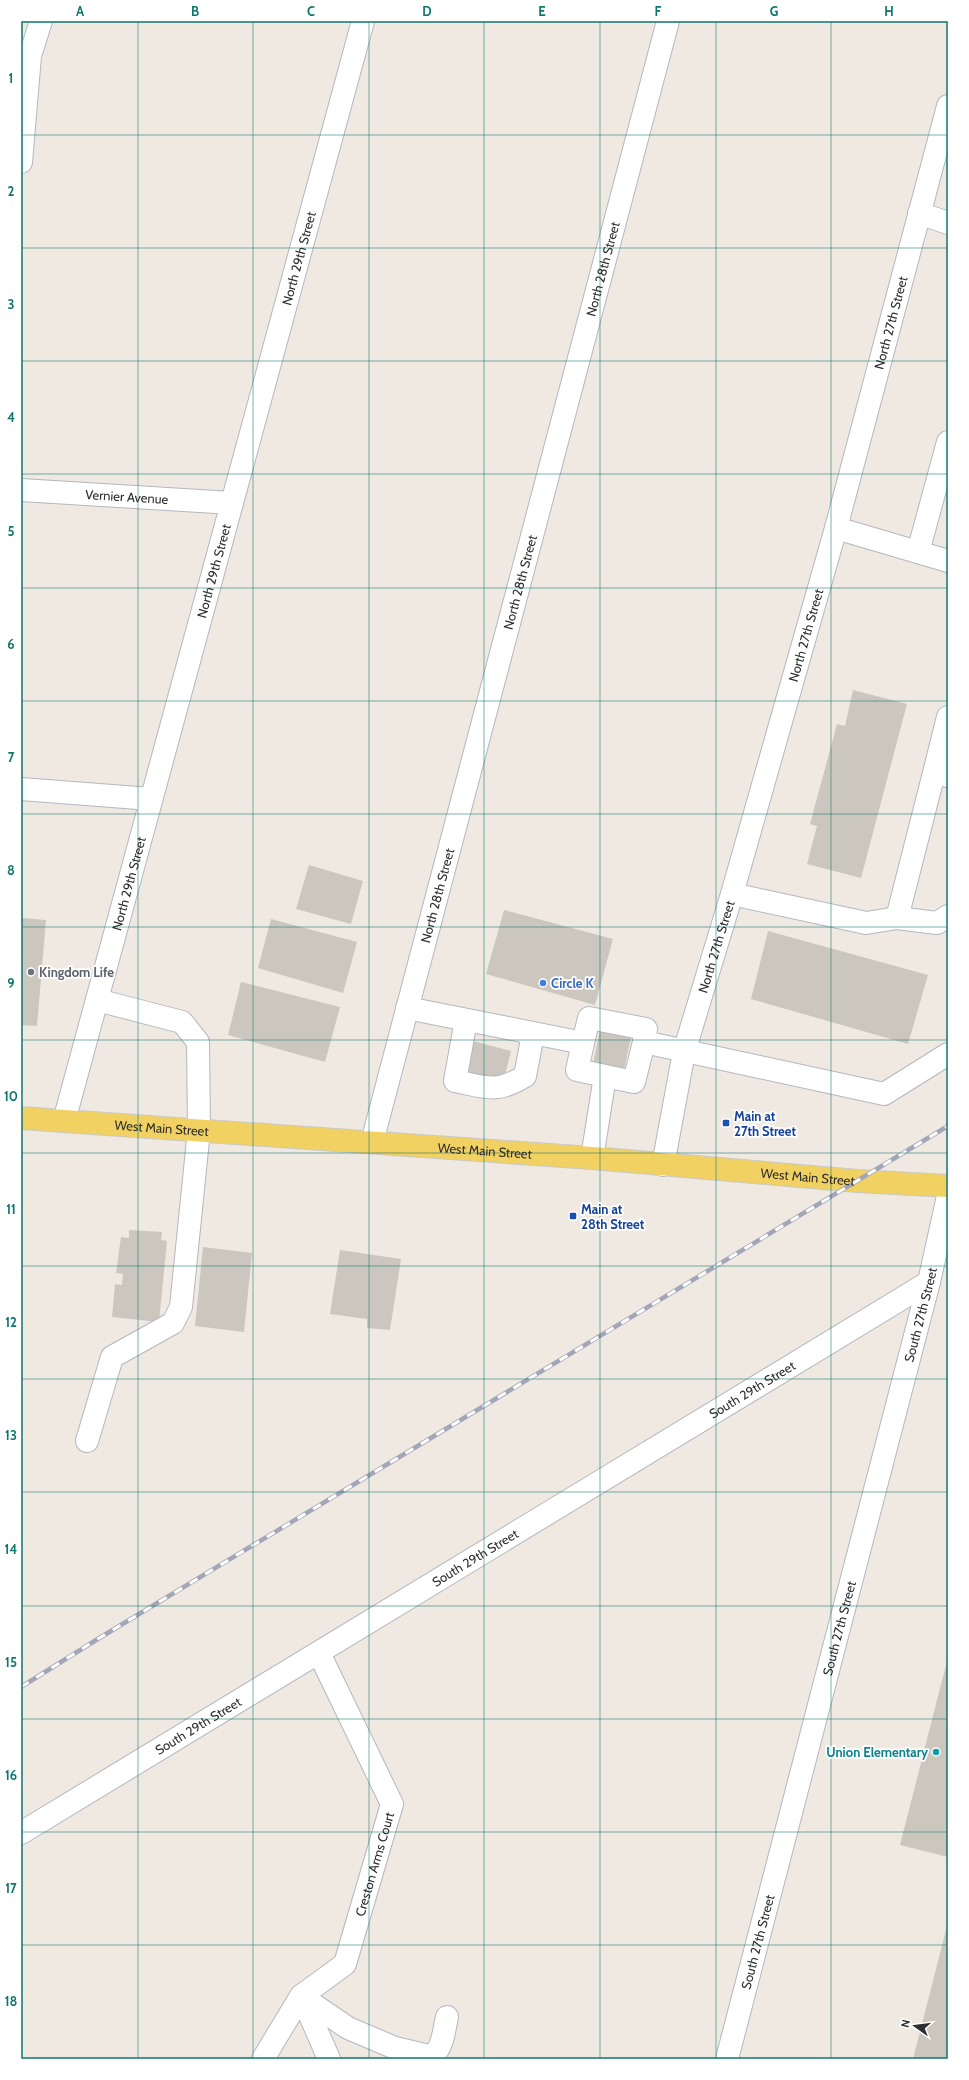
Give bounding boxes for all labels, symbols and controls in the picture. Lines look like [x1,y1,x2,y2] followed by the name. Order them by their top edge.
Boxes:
[76,3,85,19] text: A
[191,3,199,19] text: B
[307,3,315,19] text: C
[422,3,432,19] text: D
[538,3,546,19] text: E
[655,3,662,19] text: F
[770,3,779,19] text: G
[884,3,894,19] text: H
[9,70,13,86] text: 1
[8,183,15,199] text: 2
[278,209,319,307] street label: North 29th Street
[582,219,623,318] street label: North 28th Street
[870,274,911,371] street label: North 27th Street
[7,296,15,312] text: 3
[7,409,15,425] text: 4
[85,486,169,507] street label: Vernier Avenue
[193,522,234,620] street label: North 29th Street
[8,523,15,539] text: 5
[500,533,540,631] street label: North 28th Street
[785,586,826,684] street label: North 27th Street
[7,636,15,652] text: 6
[8,749,15,765] text: 7
[108,834,149,932] street label: North 29th Street
[417,846,457,944] street label: North 28th Street
[7,862,15,878] text: 8
[694,898,738,995] street label: North 27th Street
[39,964,114,980] place label: Kingdom Life
[26,967,36,977] marker: Kingdom Life
[7,975,15,991] text: 9
[551,975,594,991] place label: Circle K
[538,978,548,988] marker: Circle K
[4,1088,18,1104] text: 10
[734,1108,796,1139] place label: Main at 27th Street
[114,1117,210,1139] street label: West Main Street
[721,1118,731,1128] marker: Main at 27th Street
[437,1139,533,1162] street label: West Main Street
[760,1165,856,1189] street label: West Main Street
[6,1201,16,1217] text: 11
[581,1201,645,1232] place label: Main at 28th Street
[568,1211,578,1221] marker: Main at 28th Street
[901,1265,940,1364] street label: South 27th Street
[5,1314,17,1330] text: 12
[706,1357,798,1422] street label: South 29th Street
[5,1427,17,1443] text: 13
[429,1525,522,1590] street label: South 29th Street
[5,1541,17,1557] text: 14
[819,1579,859,1677] street label: South 27th Street
[5,1654,17,1670] text: 15
[152,1693,245,1758] street label: South 29th Street
[826,1744,928,1760] place label: Union Elementary
[931,1747,941,1757] marker: Union Elementary
[5,1767,17,1783] text: 16
[351,1810,397,1918] street label: Creston Arms Court
[5,1880,17,1896] text: 17
[737,1892,778,1991] street label: South 27th Street
[5,1993,17,2009] text: 18
[895,2006,935,2046] north arrow
[898,2018,913,2029] text: N

